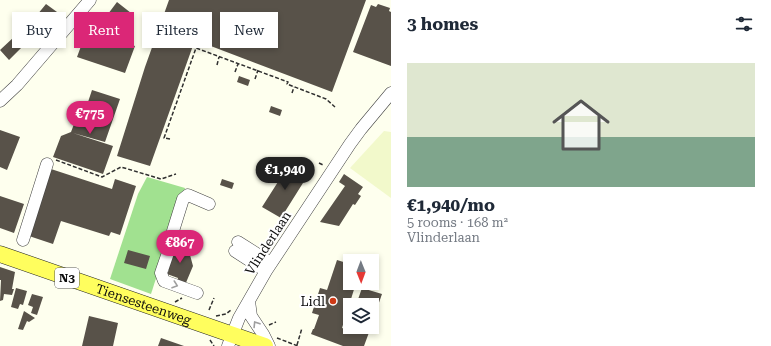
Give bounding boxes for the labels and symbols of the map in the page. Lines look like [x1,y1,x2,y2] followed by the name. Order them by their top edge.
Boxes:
[66,101,114,135] pin: €775
[252,157,318,191] pin: €1,940
[242,208,294,278] street label: Vlinderlaan
[156,230,204,264] pin: €867
[343,254,379,290] north arrow
[55,268,79,288] road number: N3
[94,280,194,328] street label: Tiensesteenweg
[172,280,179,289] one-way arrow
[300,294,325,309] place label: Lidl
[328,296,338,306] marker: Lidl
[254,321,261,328] one-way arrow

